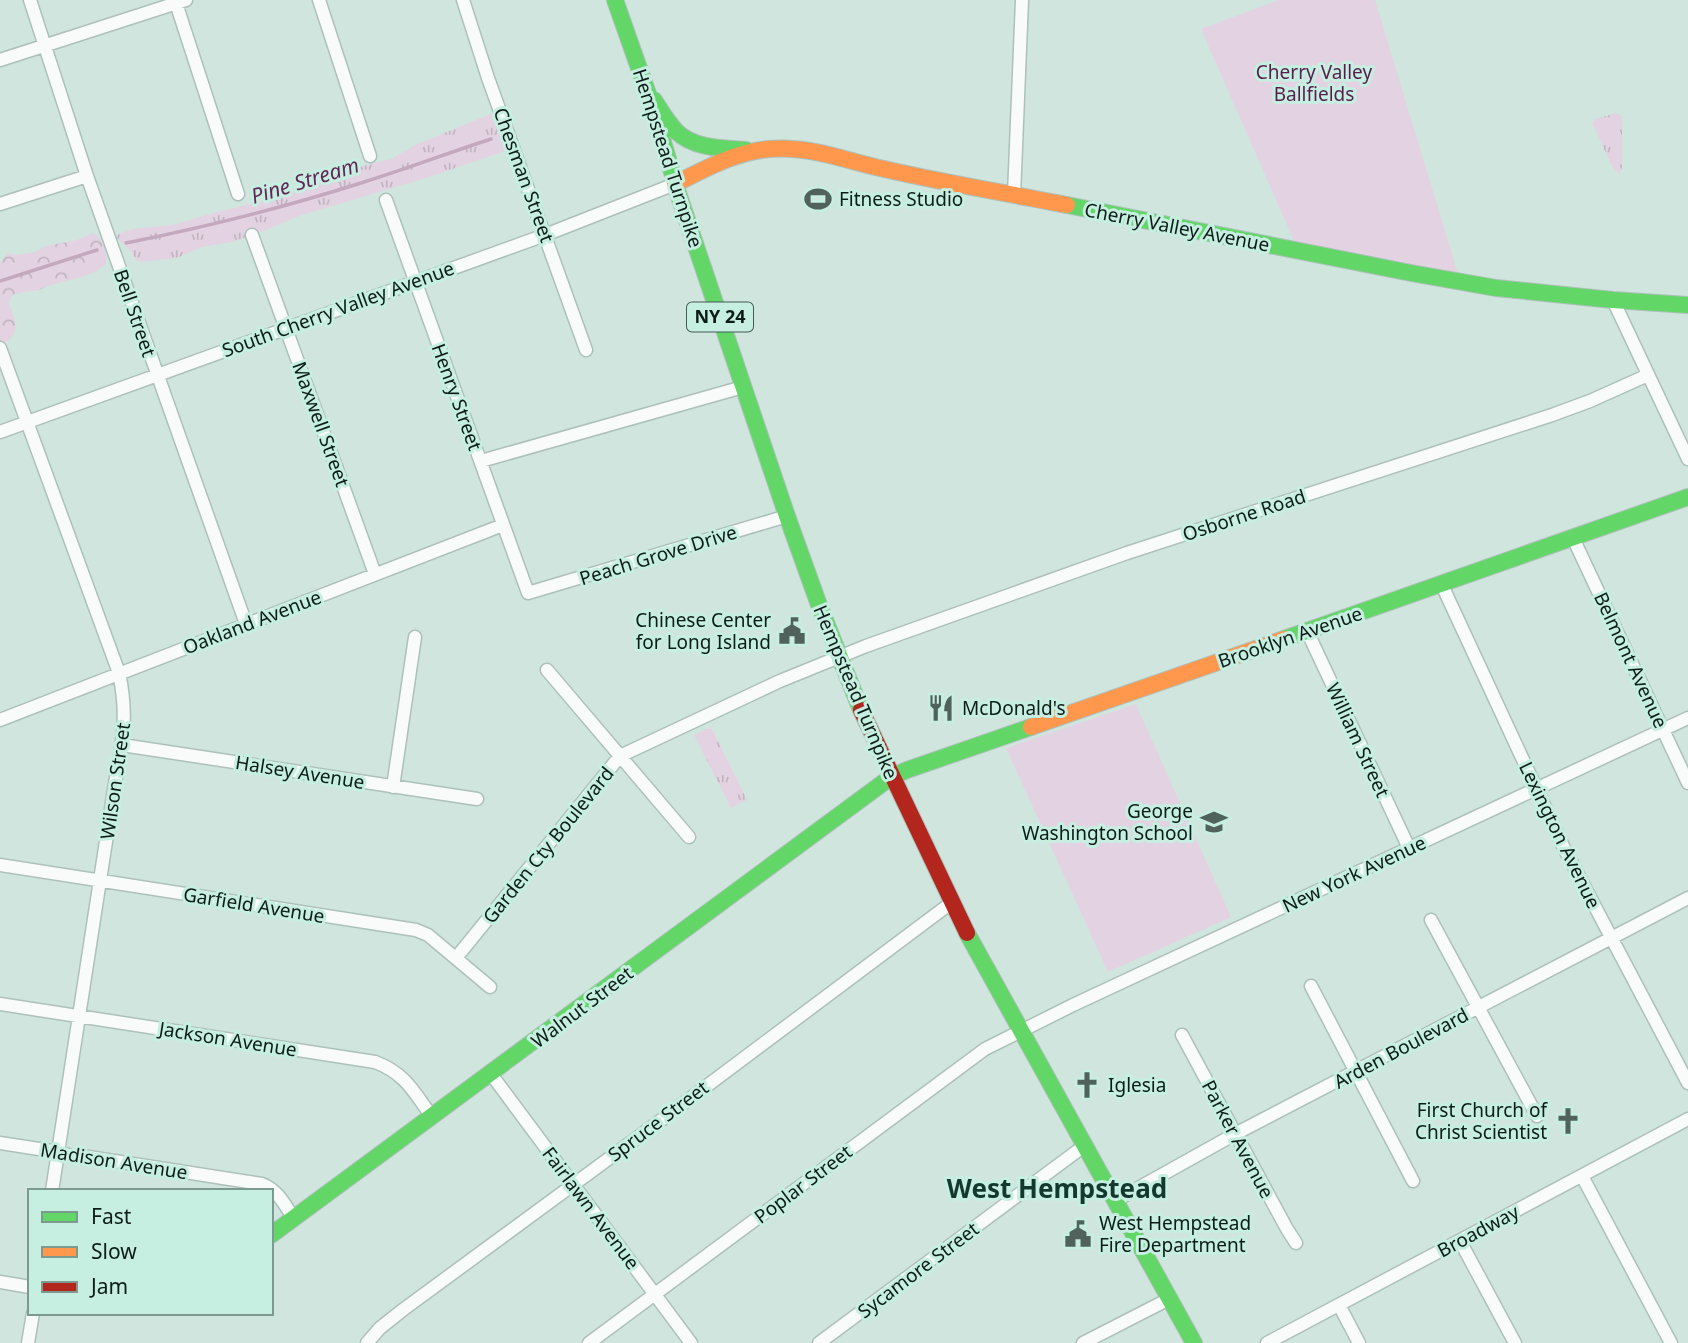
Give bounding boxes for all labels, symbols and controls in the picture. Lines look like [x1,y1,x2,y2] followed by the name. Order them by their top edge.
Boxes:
[1256,59,1372,107] park label: Cherry Valley Ballfields
[627,65,709,251] street label: Hempstead Turnpike
[488,104,560,246] street label: Chesman Street
[247,150,362,210] water label: Pine Stream
[803,184,833,214] sports icon: Fitness Studio
[839,186,963,212] place label: Fitness Studio
[1082,196,1272,258] street label: Cherry Valley Avenue
[218,255,458,363] street label: South Cherry Valley Avenue
[108,266,162,360] street label: Bell Street
[687,302,753,332] road number: NY 24
[426,340,488,454] street label: Henry Street
[286,358,356,490] street label: Maxwell Street
[1179,483,1309,547] street label: Osborne Road
[576,519,740,591] street label: Peach Grove Drive
[179,584,325,660] street label: Oakland Avenue
[1588,588,1674,732] street label: Belmont Avenue
[1214,600,1366,674] street label: Brooklyn Avenue
[808,601,904,783] street label: Hempstead Turnpike
[635,607,771,655] place label: Chinese Center for Long Island
[777,616,807,646] public building icon: Chinese Center for Long Island
[1320,678,1396,802] street label: William Street
[926,693,956,723] restaurant icon: McDonald's
[962,695,1066,721] place label: McDonald's
[94,721,136,841] street label: Wilson Street
[234,749,366,795] street label: Halsey Avenue
[1513,757,1607,913] street label: Lexington Avenue
[477,761,619,929] street label: Garden Cty Boulevard
[1022,798,1193,846] place label: George Washington School
[1199,807,1229,837] school or university icon: George Washington School
[1278,829,1430,919] street label: New York Avenue
[181,881,327,929] street label: Garfield Avenue
[526,960,638,1054] street label: Walnut Street
[1329,1002,1473,1094] street label: Arden Boulevard
[155,1015,299,1063] street label: Jackson Avenue
[1072,1070,1102,1100] church icon: Iglesia
[1108,1072,1166,1098] place label: Iglesia
[602,1075,714,1167] street label: Spruce Street
[1196,1075,1280,1203] street label: Parker Avenue
[1415,1097,1548,1145] place label: First Church of Christ Scientist
[1553,1106,1583,1136] church icon: First Church of Christ Scientist
[39,1137,189,1185] street label: Madison Avenue
[749,1139,857,1229] street label: Poplar Street
[536,1141,646,1275] street label: Fairlawn Avenue
[947,1170,1167,1206] district label: West Hempstead
[28,1189,273,1315] legend
[1433,1199,1524,1263] street label: Broadway
[91,1202,132,1230] text: Fast
[1099,1210,1251,1258] place label: West Hempstead Fire Department
[852,1216,984,1324] street label: Sycamore Street
[1063,1219,1093,1249] public building icon: West Hempstead Fire Department
[91,1237,137,1265] text: Slow
[89,1272,128,1300] text: Jam

